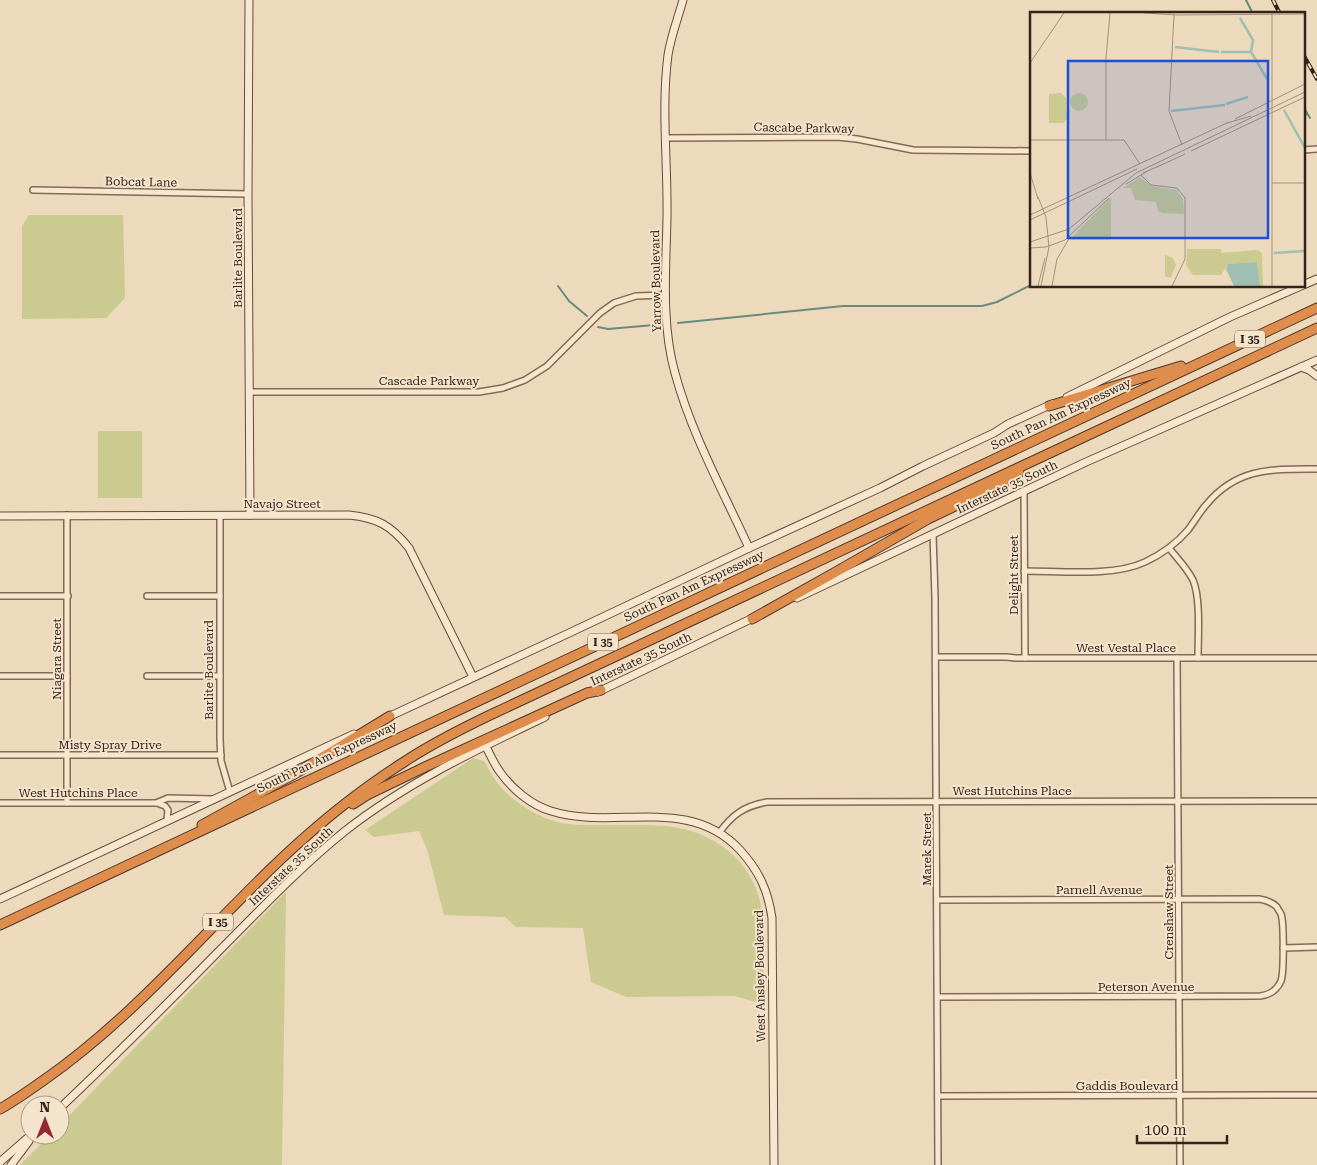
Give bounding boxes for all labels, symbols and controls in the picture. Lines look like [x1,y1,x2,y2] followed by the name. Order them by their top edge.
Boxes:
[1030,12,1304,288] inset map
[754,120,855,136] street label: Cascabe Parkway
[105,174,178,190] street label: Bobcat Lane
[231,208,245,308] street label: Barlite Boulevard
[648,229,664,332] street label: Yarrow Boulevard
[1235,330,1265,348] road number: I 35
[379,374,480,388] street label: Cascade Parkway
[989,375,1134,453] street label: South Pan Am Expressway
[954,457,1060,517] street label: Interstate 35 South
[243,497,321,511] street label: Navajo Street
[1007,535,1021,615] street label: Delight Street
[622,547,767,625] street label: South Pan Am Expressway
[50,618,64,700] street label: Niagara Street
[202,620,216,720] street label: Barlite Boulevard
[588,629,694,689] street label: Interstate 35 South
[588,634,618,650] road number: I 35
[1076,641,1176,655] street label: West Vestal Place
[255,718,400,796] street label: South Pan Am Expressway
[58,738,162,752] street label: Misty Spray Drive
[952,784,1072,798] street label: West Hutchins Place
[18,786,138,800] street label: West Hutchins Place
[920,811,934,886] street label: Marek Street
[246,823,336,909] street label: Interstate 35 South
[1162,864,1176,959] street label: Crenshaw Street
[1056,883,1143,897] street label: Parnell Avenue
[752,909,768,1042] street label: West Ansley Boulevard
[203,914,233,930] road number: I 35
[1098,980,1195,994] street label: Peterson Avenue
[1076,1079,1179,1093] street label: Gaddis Boulevard
[20,1095,70,1145] north arrow
[40,1099,51,1115] text: N
[1137,1112,1227,1144] scale bar
[1144,1121,1187,1139] text: 100 m

